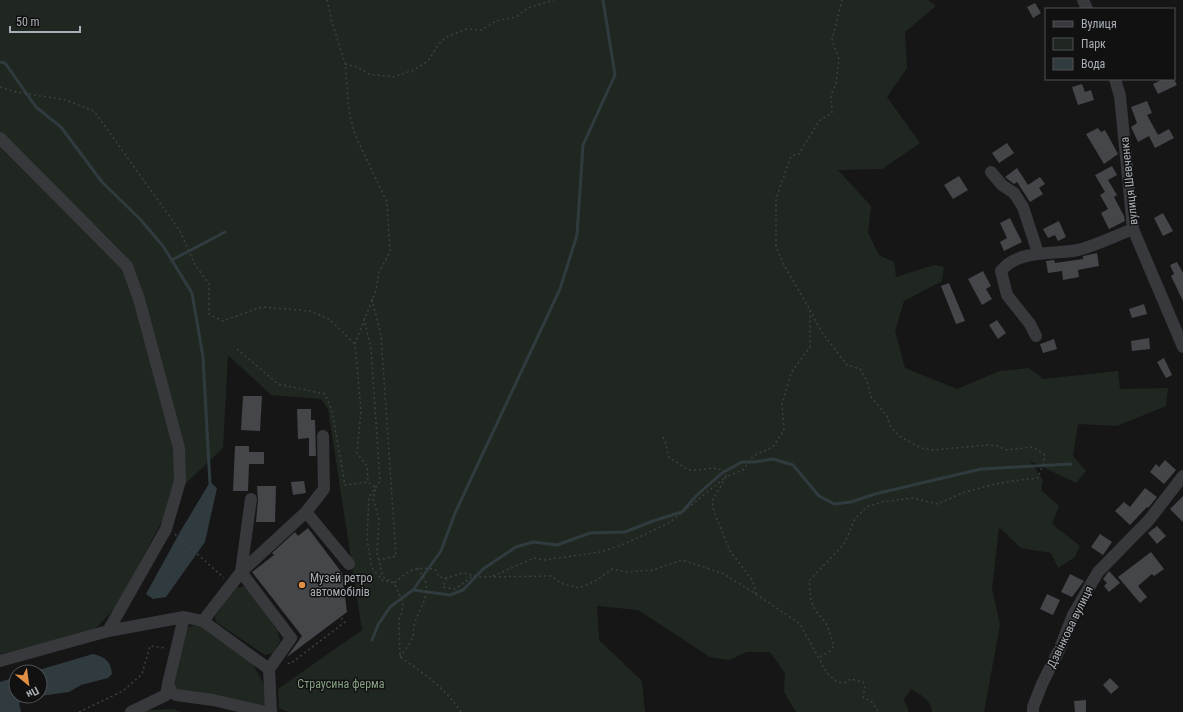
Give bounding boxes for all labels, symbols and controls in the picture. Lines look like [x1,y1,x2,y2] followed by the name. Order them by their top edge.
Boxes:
[10,8,80,34] scale bar
[1045,8,1175,80] legend
[16,15,40,29] text: 50 m
[1081,17,1117,31] text: Вулиця
[1081,37,1106,51] text: Парк
[1081,57,1106,71] text: Вода
[1117,136,1141,226] street label: вулиця Шевченка
[310,571,372,599] place label: Музей ретро автомобілів
[297,580,307,590] marker: Музей ретро автомобілів
[1044,584,1096,670] street label: Дзвінкова вулиця
[8,664,48,704] north arrow
[297,677,385,691] park label: Страусина ферма
[24,684,41,701] text: Пн

